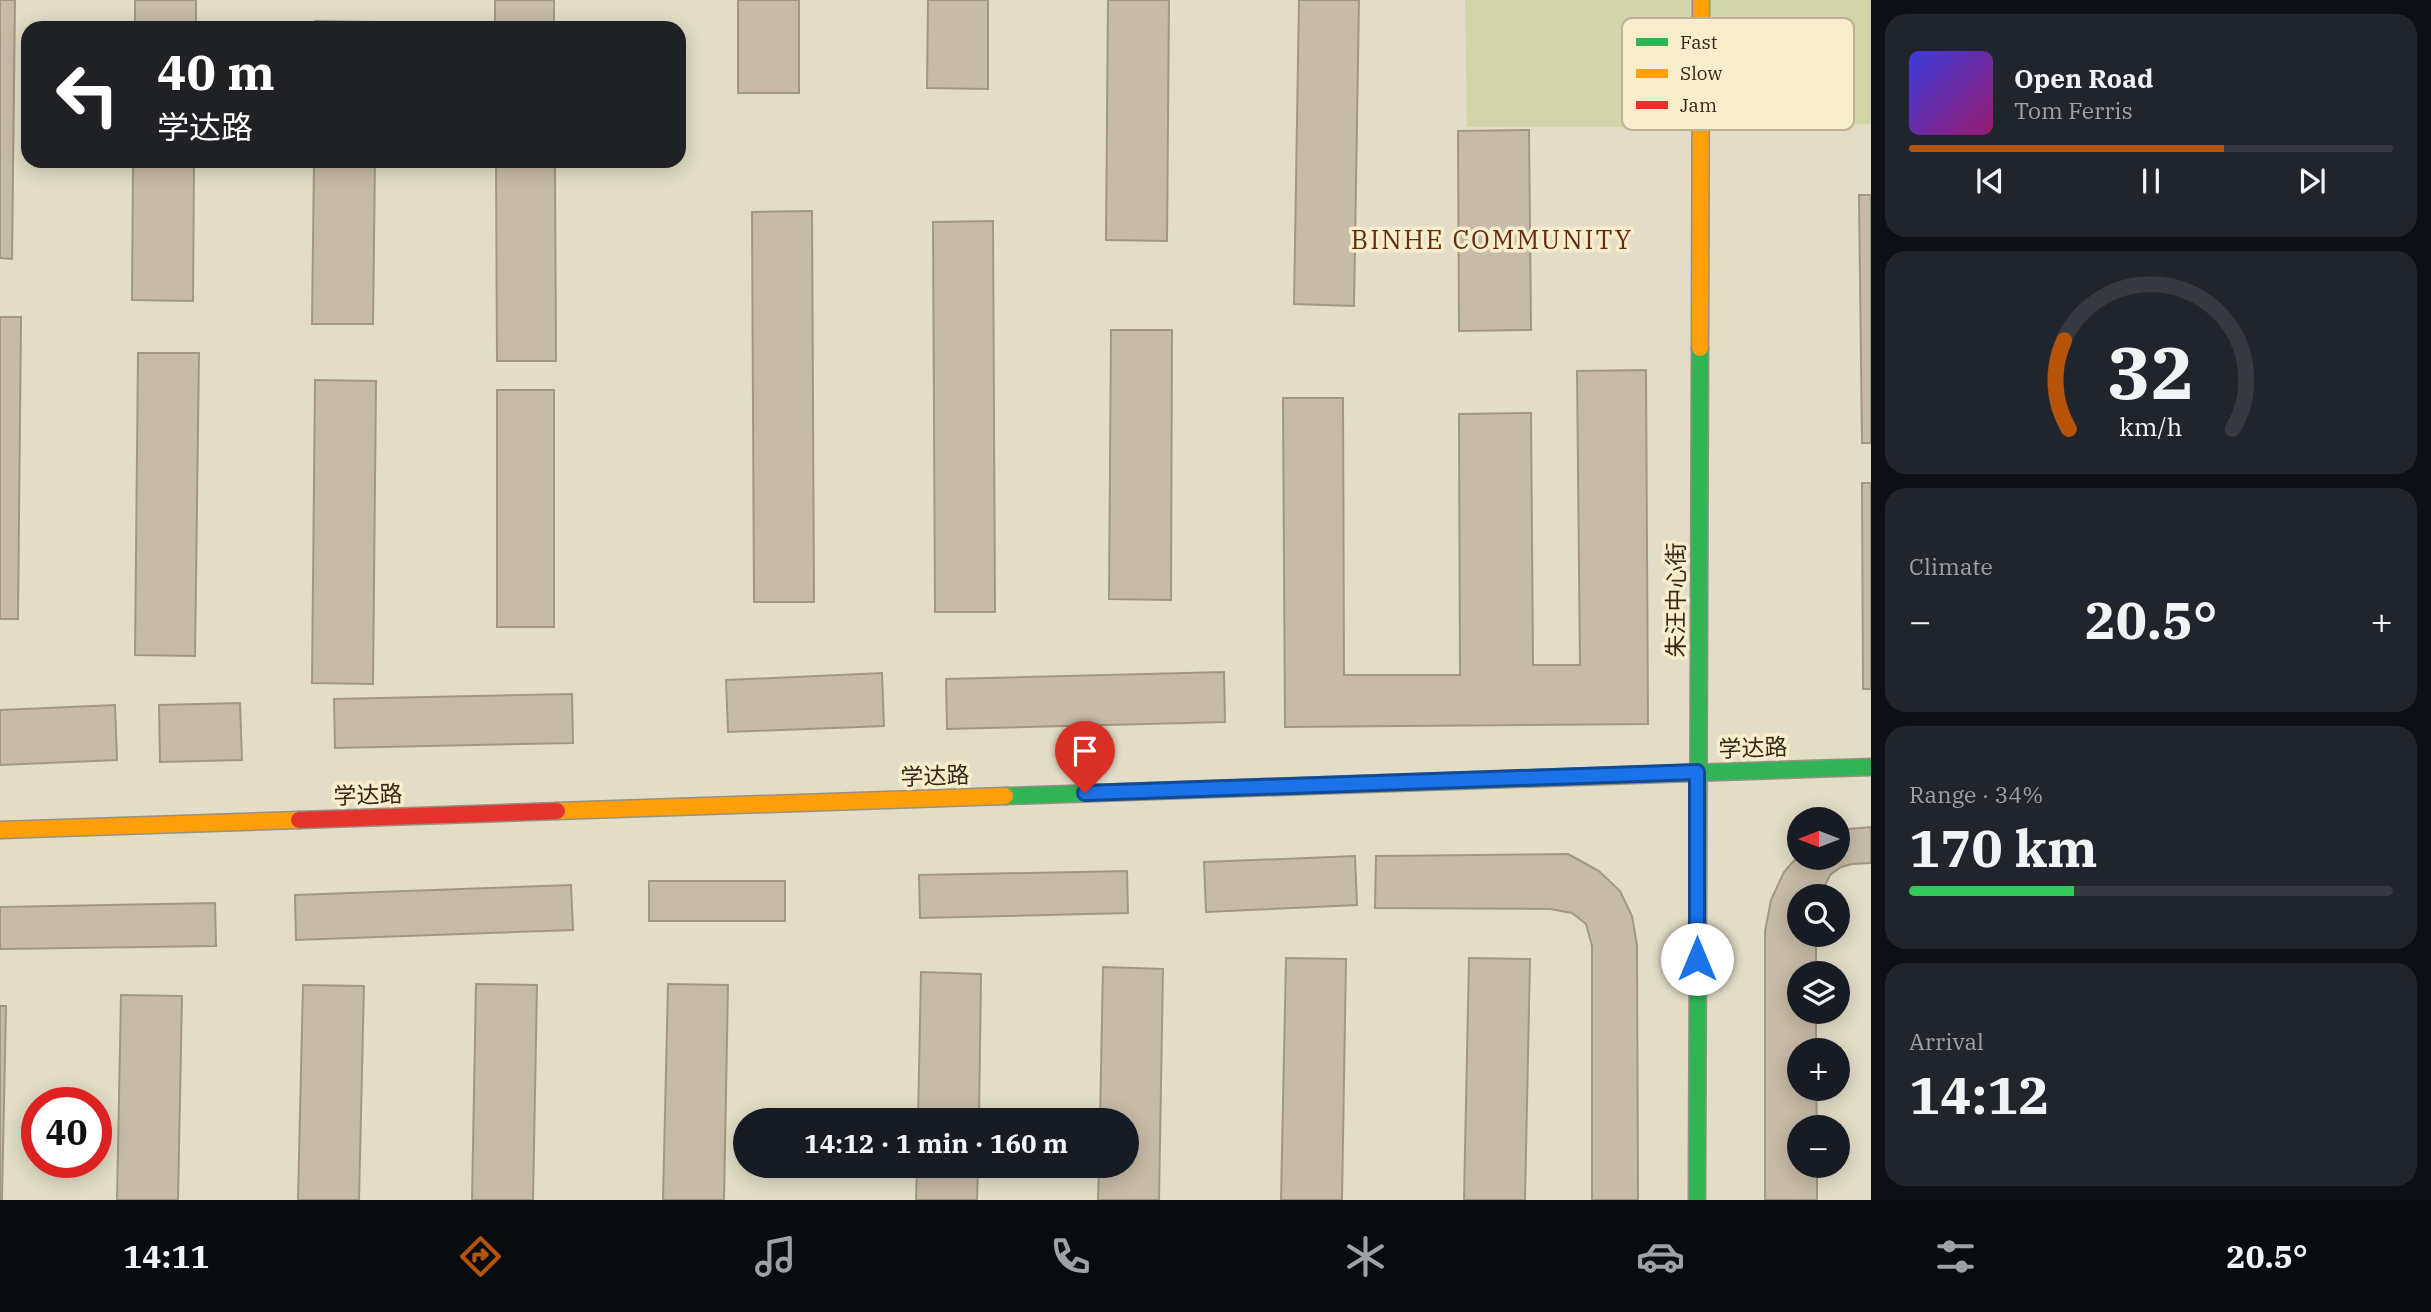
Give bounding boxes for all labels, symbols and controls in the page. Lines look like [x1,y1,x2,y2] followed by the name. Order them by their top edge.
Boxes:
[1622,18,1854,130] legend
[1680,30,1718,54] text: Fast
[157,40,275,103] text: 40 m
[42,49,133,140] icon: left
[1680,61,1722,85] text: Slow
[2014,61,2153,95] text: Open Road
[1680,93,1717,117] text: Jam
[2014,95,2133,125] text: Tom Ferris
[157,106,253,148] text: 学达路
[1971,162,2009,200] icon: previous
[2132,162,2170,200] icon: pause
[2293,162,2331,200] icon: next
[1351,222,1633,256] district label: BINHE COMMUNITY
[2107,324,2195,419] text: 32
[2119,410,2183,443] text: km/h
[1660,543,1690,658] street label: 朱汪中心街
[1909,551,1993,581] text: Climate
[2085,586,2217,653] text: 20.5°
[1909,596,1932,645] text: −
[2370,596,2393,645] text: +
[1055,721,1115,793] pin
[1718,731,1788,763] street label: 学达路
[1066,732,1104,770] icon: arrive
[900,759,970,791] street label: 学达路
[333,778,403,810] street label: 学达路
[1909,779,2043,809] text: Range · 34%
[1787,807,1850,870] north arrow
[1787,807,1850,1178] map controls
[1909,814,2098,881] text: 170 km
[1787,884,1850,947] button: search
[1660,922,1734,996] position arrow
[1787,961,1850,1024] button: layers
[1909,1026,1984,1056] text: Arrival
[1787,1038,1850,1101] button: +
[1909,1061,2050,1128] text: 14:12
[21,1087,112,1178] speed limit sign: 40
[1787,1115,1850,1178] button: −
[804,1126,1068,1160] text: 14:12 · 1 min · 160 m
[456,1232,505,1281] icon: directions
[751,1232,800,1281] icon: music
[1046,1232,1095,1281] icon: phone
[1341,1232,1390,1281] icon: climate
[1636,1232,1685,1281] icon: car
[1931,1232,1980,1281] icon: filters
[123,1235,210,1277] text: 14:11
[2226,1235,2308,1277] text: 20.5°

